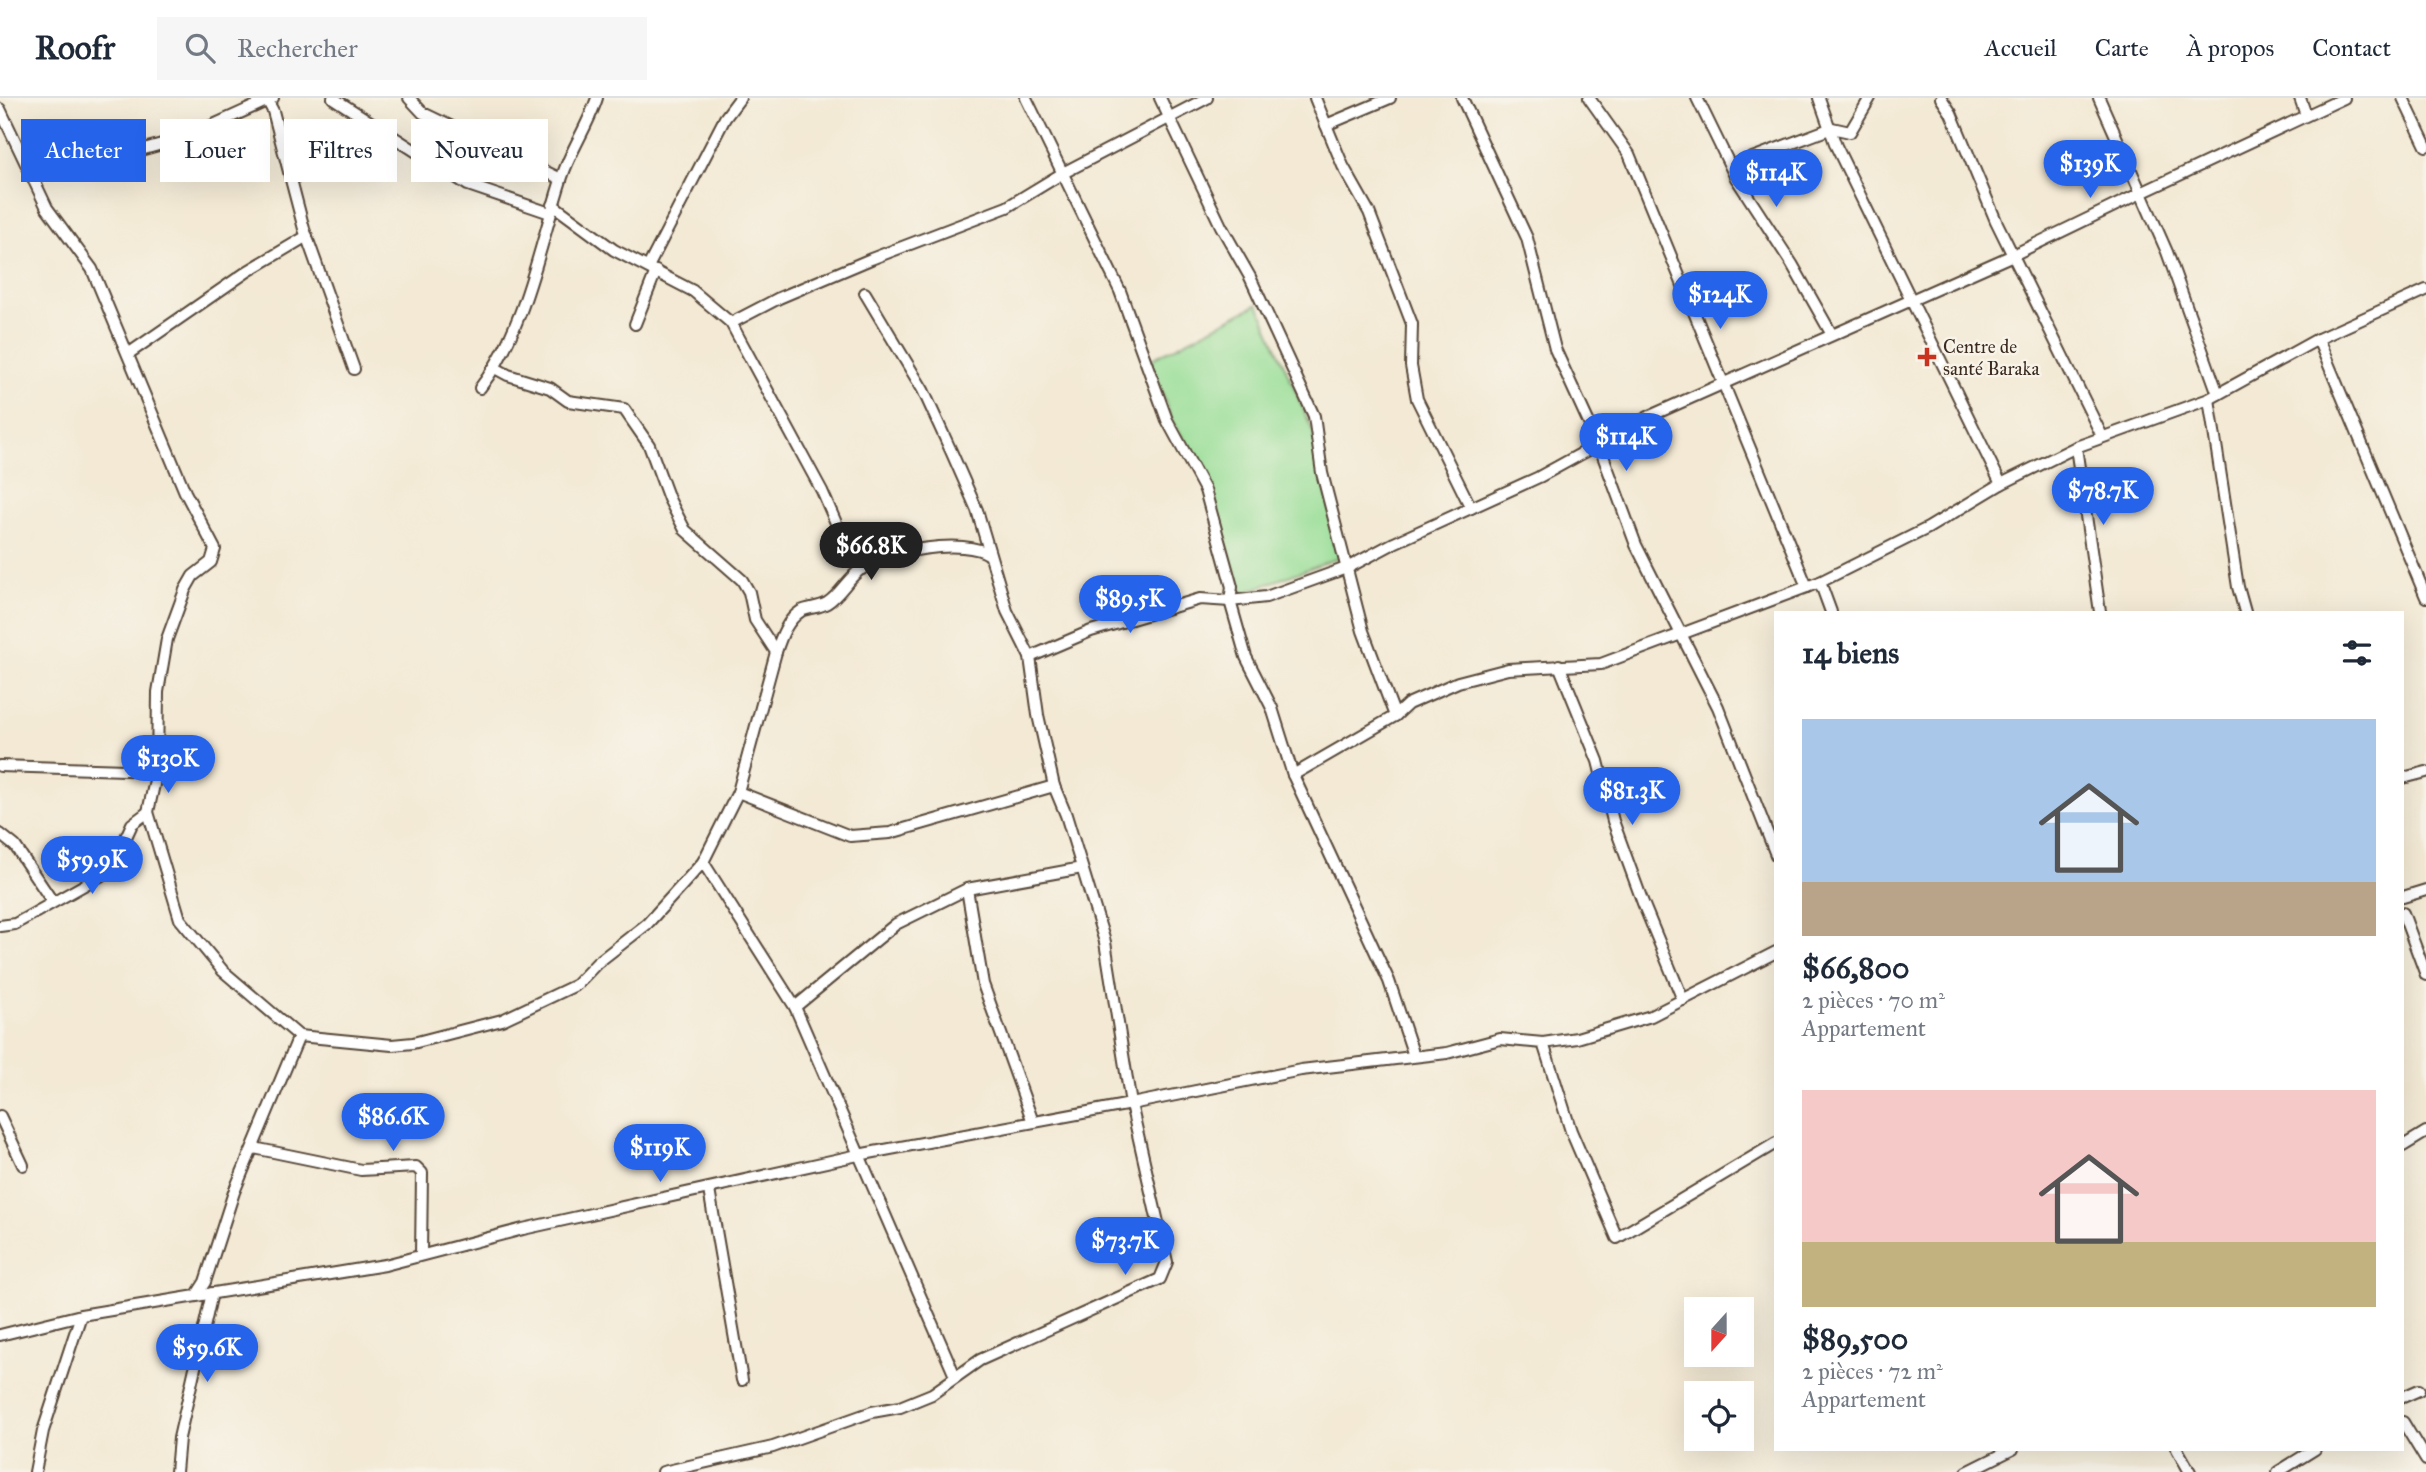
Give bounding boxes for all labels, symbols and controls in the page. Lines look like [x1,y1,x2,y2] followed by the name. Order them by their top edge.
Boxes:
[157,17,647,80] search box
[35,28,115,68] text: Roofr
[181,29,219,67] icon: search
[237,32,358,64] text: Rechercher
[1985,33,2057,63] text: Accueil
[2095,33,2149,63] text: Carte
[2187,33,2274,63] text: À propos
[2312,33,2391,63] text: Contact
[21,119,146,182] chip: Acheter
[160,119,270,182] chip: Louer
[284,119,397,182] chip: Filtres
[411,119,548,182] chip: Nouveau
[2041,140,2139,200] pin: $139K
[2060,149,2120,177] text: $139K
[1727,150,1825,209] pin: $114K
[1745,158,1807,186] text: $114K
[1671,272,1769,331] pin: $124K
[1688,280,1752,308] text: $124K
[1943,335,2040,380] place label: Centre de santé Baraka
[1917,347,1937,367] marker: Centre de santé Baraka
[1577,414,1675,473] pin: $114K
[1595,422,1657,450] text: $114K
[2046,468,2160,527] pin: $78.7K
[2068,476,2138,504] text: $78.7K
[814,522,928,582] pin: $66.8K
[836,531,906,559] text: $66.8K
[1073,575,1187,635] pin: $89.5K
[1095,584,1165,612] text: $89.5K
[2338,634,2376,672] icon: filters
[1802,635,1899,671] text: 14 biens
[119,736,217,795] pin: $130K
[137,744,199,772] text: $130K
[2026,765,2152,891] icon: home
[1575,768,1689,827] pin: $81.3K
[1599,776,1665,804] text: $81.3K
[35,836,149,896] pin: $59.9K
[57,845,127,873] text: $59.9K
[1802,950,1909,986] text: $66,800
[1802,986,1945,1014] text: 2 pièces · 70 m²
[1802,1014,1926,1042] text: Appartement
[336,1094,450,1153] pin: $86.6K
[358,1102,428,1130] text: $86.6K
[611,1124,709,1184] pin: $119K
[630,1133,690,1161] text: $119K
[2026,1136,2152,1262] icon: home
[1068,1218,1182,1277] pin: $73.7K
[1091,1226,1159,1254] text: $73.7K
[1684,1297,1754,1367] north arrow
[1684,1297,1754,1451] map controls
[1802,1321,1908,1357] text: $89,500
[150,1324,264,1384] pin: $59.6K
[172,1333,242,1361] text: $59.6K
[1802,1357,1943,1385] text: 2 pièces · 72 m²
[1684,1381,1754,1451] button: locate
[1802,1385,1926,1413] text: Appartement

